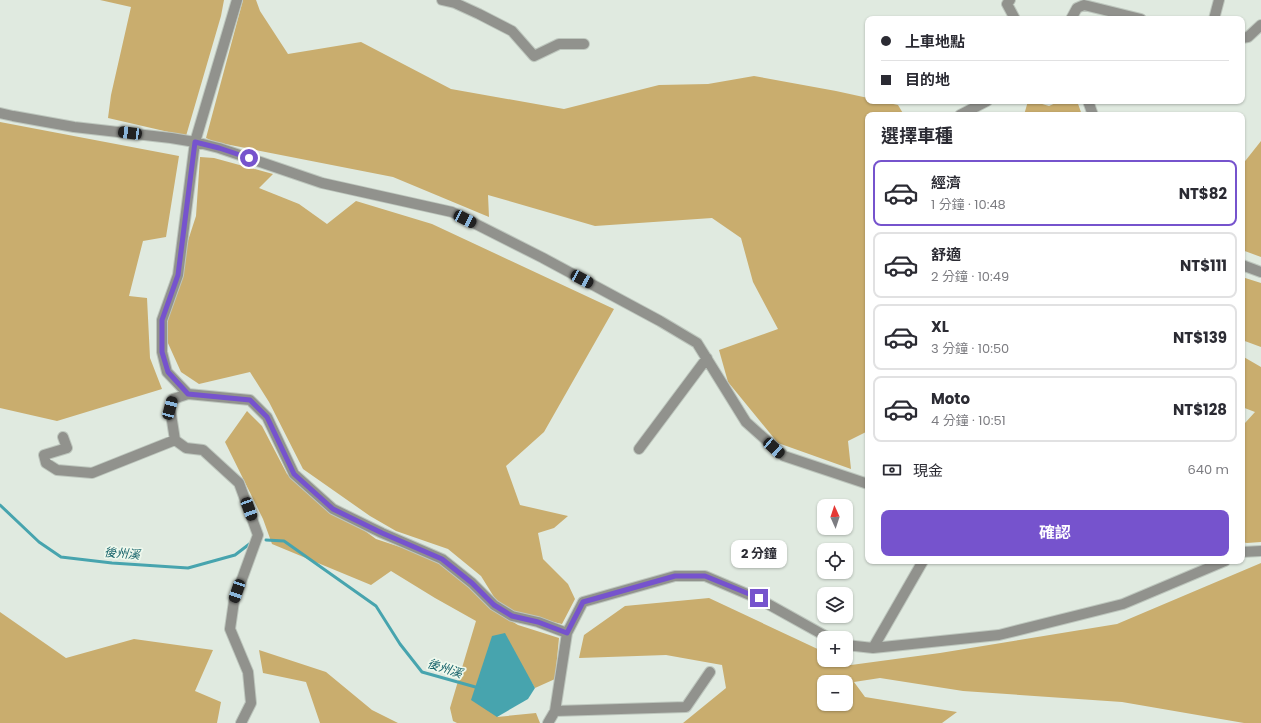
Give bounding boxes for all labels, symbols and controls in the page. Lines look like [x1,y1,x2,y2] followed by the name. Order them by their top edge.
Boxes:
[905,31,965,52] text: 上車地點
[905,69,950,90] text: 目的地
[881,123,953,148] text: 選擇車種
[117,126,143,140] car
[240,149,258,167] route start
[931,172,961,193] text: 經濟
[883,175,919,211] icon: car
[1179,183,1227,204] text: NT$82
[931,195,1006,214] text: 1 分鐘 · 10:48
[452,208,478,230] car
[931,244,961,265] text: 舒適
[883,247,919,283] icon: car
[1180,255,1227,276] text: NT$111
[931,267,1009,286] text: 2 分鐘 · 10:49
[569,268,595,290] car
[931,316,949,337] text: XL
[883,319,919,355] icon: car
[1173,327,1227,348] text: NT$139
[931,339,1009,358] text: 3 分鐘 · 10:50
[931,388,970,409] text: Moto
[883,391,919,427] icon: car
[161,395,179,421] car
[1173,399,1227,420] text: NT$128
[931,411,1006,430] text: 4 分鐘 · 10:51
[761,436,787,460] car
[881,459,903,481] icon: cash
[913,460,943,481] text: 現金
[1188,460,1229,479] text: 640 m
[239,496,259,522] car
[817,499,853,535] north arrow
[817,499,853,711] map controls
[881,510,1229,556] button: 確認
[731,540,787,568] callout: 2 分鐘
[103,543,143,563] water label: 後州溪
[817,543,853,579] button: locate
[741,544,777,563] text: 2 分鐘
[227,578,247,604] car
[817,587,853,623] button: layers
[750,589,768,607] route end
[817,631,853,667] button: +
[425,654,467,682] water label: 後州溪
[817,675,853,711] button: −

